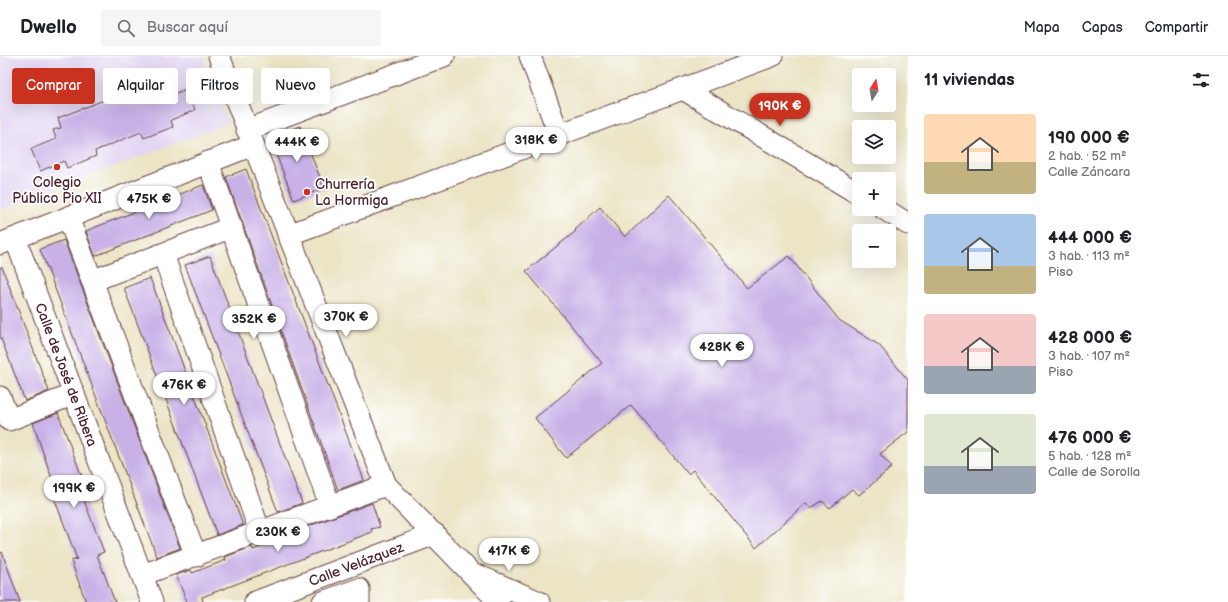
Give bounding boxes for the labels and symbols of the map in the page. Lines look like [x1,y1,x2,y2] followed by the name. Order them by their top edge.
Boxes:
[852,68,896,112] north arrow
[747,93,813,127] pin: 190K €
[503,127,569,161] pin: 318K €
[264,129,330,163] pin: 444K €
[52,162,62,172] marker: Colegio Público Pio XII
[12,174,102,207] place label: Colegio Público Pio XII
[315,176,389,209] place label: Churrería La Hormiga
[116,186,182,220] pin: 475K €
[302,187,312,197] marker: Churrería La Hormiga
[31,301,101,449] street label: Calle de José de Ribera
[313,304,379,338] pin: 370K €
[221,306,287,340] pin: 352K €
[689,334,755,368] pin: 428K €
[151,372,217,406] pin: 476K €
[41,475,107,509] pin: 199K €
[245,519,311,553] pin: 230K €
[476,538,542,572] pin: 417K €
[306,539,406,590] street label: Calle Velázquez

